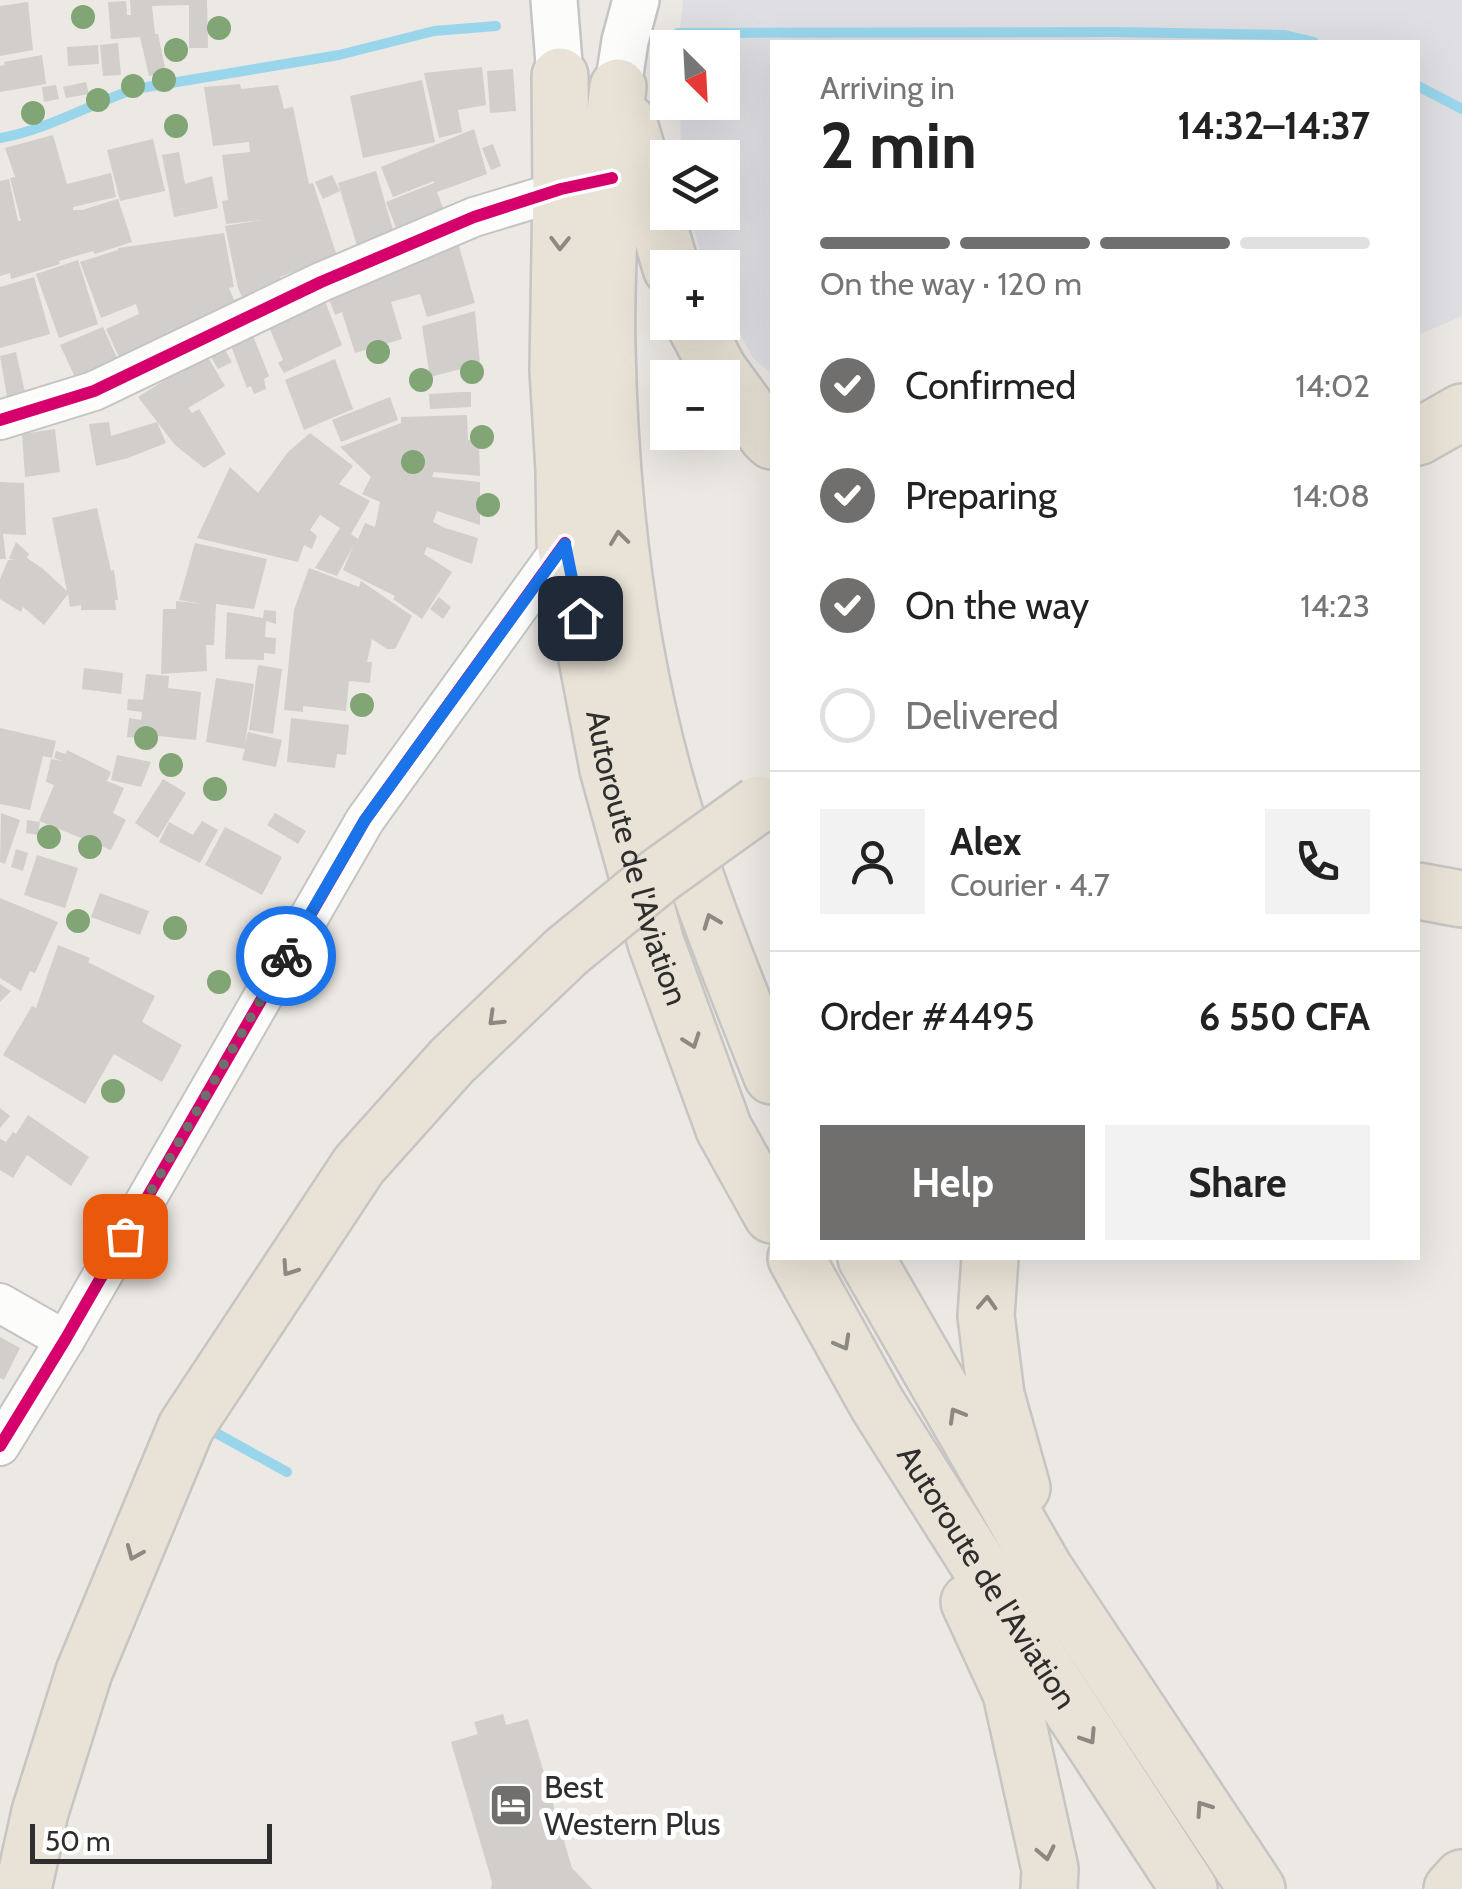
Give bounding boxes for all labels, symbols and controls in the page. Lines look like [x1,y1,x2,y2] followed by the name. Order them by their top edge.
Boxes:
[650,30,740,120] north arrow
[650,30,740,450] map controls
[820,68,955,107] text: Arriving in
[1177,102,1370,149] text: 14:32–14:37
[820,105,977,184] text: 2 min
[650,140,740,230] button: layers
[550,236,571,252] one-way arrow
[650,250,740,340] button: +
[820,264,1082,303] text: On the way · 120 m
[820,358,875,413] icon: check
[650,360,740,450] button: −
[905,362,1076,409] text: Confirmed
[1295,366,1370,405] text: 14:02
[820,468,875,523] icon: check
[905,472,1057,519] text: Preparing
[1293,476,1370,515] text: 14:08
[609,529,630,545] one-way arrow
[538,576,623,661] pin
[820,578,875,633] icon: check
[905,582,1089,629] text: On the way
[1300,586,1370,625] text: 14:23
[553,591,608,646] icon: home
[905,692,1059,739] text: Delivered
[578,707,697,1010] street label: Autoroute de l'Aviation
[820,809,925,914] button: person
[1265,809,1370,914] button: phone
[950,818,1021,865] text: Alex
[950,865,1110,904] text: Courier · 4.7
[236,906,336,1006] courier
[702,913,722,930] one-way arrow
[259,929,314,984] icon: bike
[820,993,1034,1040] text: Order #4495
[1199,993,1370,1040] text: 6 550 CFA
[488,1007,506,1025] one-way arrow
[680,1032,701,1049] one-way arrow
[820,1125,1085,1240] button: Help
[1105,1125,1370,1240] button: Share
[83,1194,168,1279] pin
[98,1209,153,1264] icon: bag
[283,1258,301,1277] one-way arrow
[977,1295,998,1310] one-way arrow
[831,1332,851,1350] one-way arrow
[948,1407,968,1425] one-way arrow
[889,1438,1086,1716] street label: Autoroute de l'Aviation
[125,1543,145,1561] one-way arrow
[1077,1726,1096,1744] one-way arrow
[544,1767,721,1843] place label: Best Western Plus
[488,1782,534,1828] hotel icon: Best Western Plus
[1197,1800,1216,1818] one-way arrow
[30,1819,272,1864] scale bar
[45,1824,111,1858] text: 50 m
[1035,1845,1056,1862] one-way arrow

